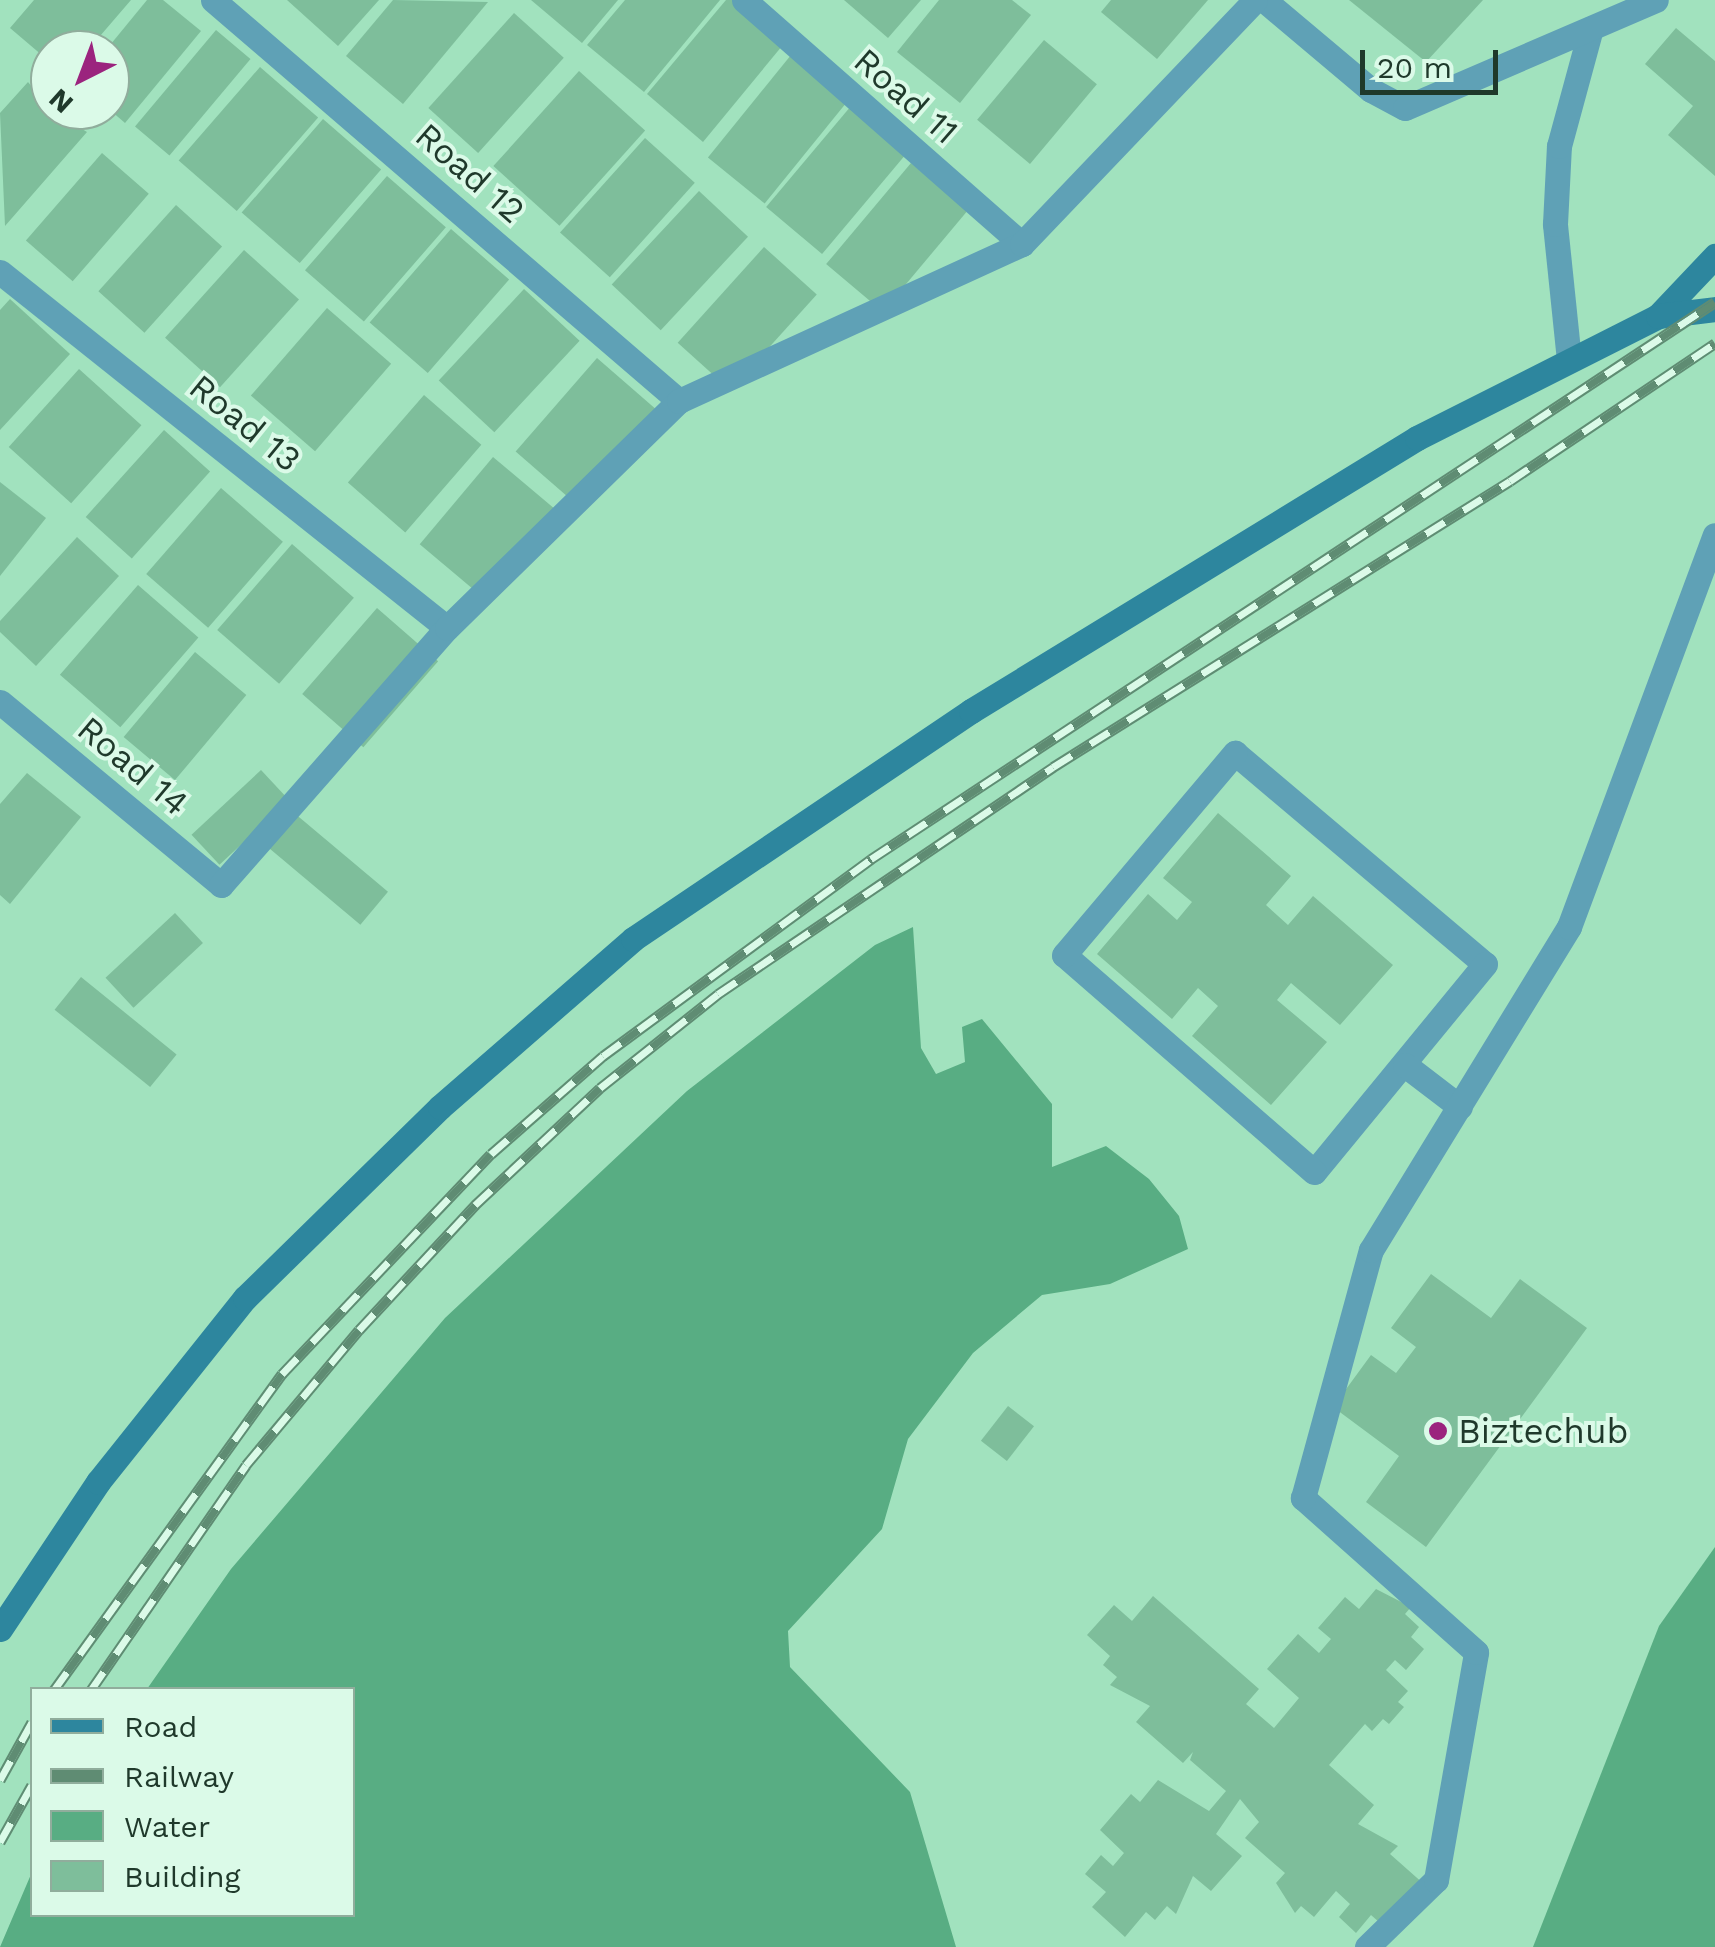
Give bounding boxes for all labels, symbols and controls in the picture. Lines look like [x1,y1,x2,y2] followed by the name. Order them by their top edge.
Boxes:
[30,30,130,130] north arrow
[1365,30,1502,92] scale bar
[845,39,967,153] street label: Road 11
[1377,50,1452,85] text: 20 m
[42,82,80,120] text: N
[407,114,533,232] street label: Road 12
[181,365,309,481] street label: Road 13
[69,707,197,825] street label: Road 14
[1458,1410,1629,1452] place label: Biztechub
[1427,1420,1449,1442] marker: Biztechub
[30,1687,355,1917] legend
[124,1709,197,1744] text: Road
[124,1759,234,1794] text: Railway
[124,1809,210,1844] text: Water
[124,1859,241,1894] text: Building

